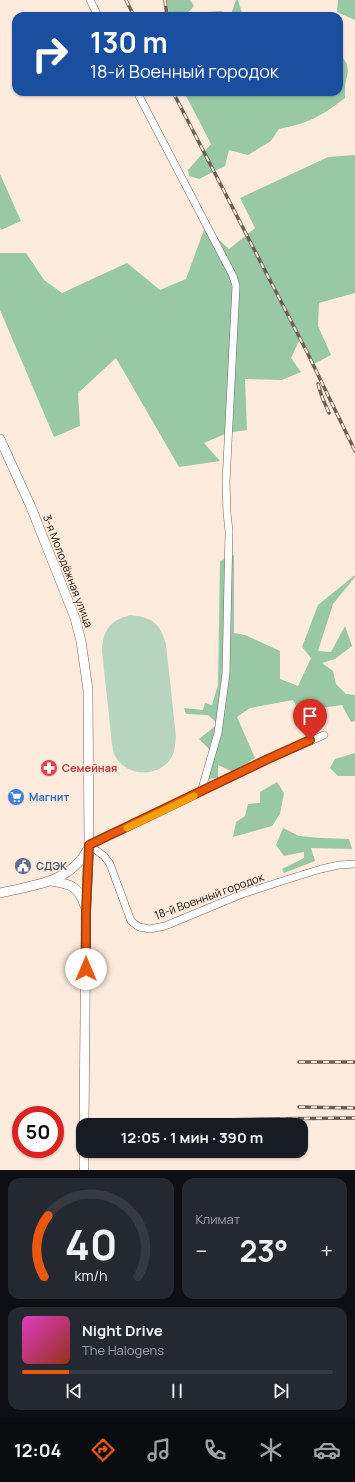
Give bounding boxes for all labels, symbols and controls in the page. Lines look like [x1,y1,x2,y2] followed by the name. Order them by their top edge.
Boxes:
[90,23,168,61] text: 130 m
[24,28,76,80] icon: right
[90,59,279,83] text: 18-й Военный городок
[40,512,97,630] street label: 3-я Молодёжная улица
[293,699,327,740] pin
[299,705,321,727] icon: arrive
[39,758,59,778] pharmacy icon: Семейная
[62,760,117,775] place label: Семейная
[6,787,26,807] supermarket icon: Магнит
[29,789,70,804] place label: Магнит
[13,856,33,876] public building icon: СДЭК
[36,858,68,873] place label: СДЭК
[152,869,266,922] street label: 18-й Военный городок
[65,948,107,990] position arrow
[12,1106,64,1158] speed limit sign: 50
[121,1127,263,1148] text: 12:05 · 1 мин · 390 m
[196,1210,240,1228] text: Климат
[64,1215,117,1271] text: 40
[239,1230,288,1271] text: 23°
[196,1236,207,1266] text: −
[320,1236,333,1266] text: +
[74,1265,107,1284] text: km/h
[82,1320,163,1341] text: Night Drive
[82,1341,164,1359] text: The Halogens
[63,1380,85,1402] icon: previous
[166,1380,188,1402] icon: pause
[270,1380,292,1402] icon: next
[89,1436,117,1464] icon: directions
[145,1436,173,1464] icon: music
[201,1436,229,1464] icon: phone
[257,1436,285,1464] icon: climate
[313,1436,341,1464] icon: car
[14,1438,62,1462] text: 12:04

